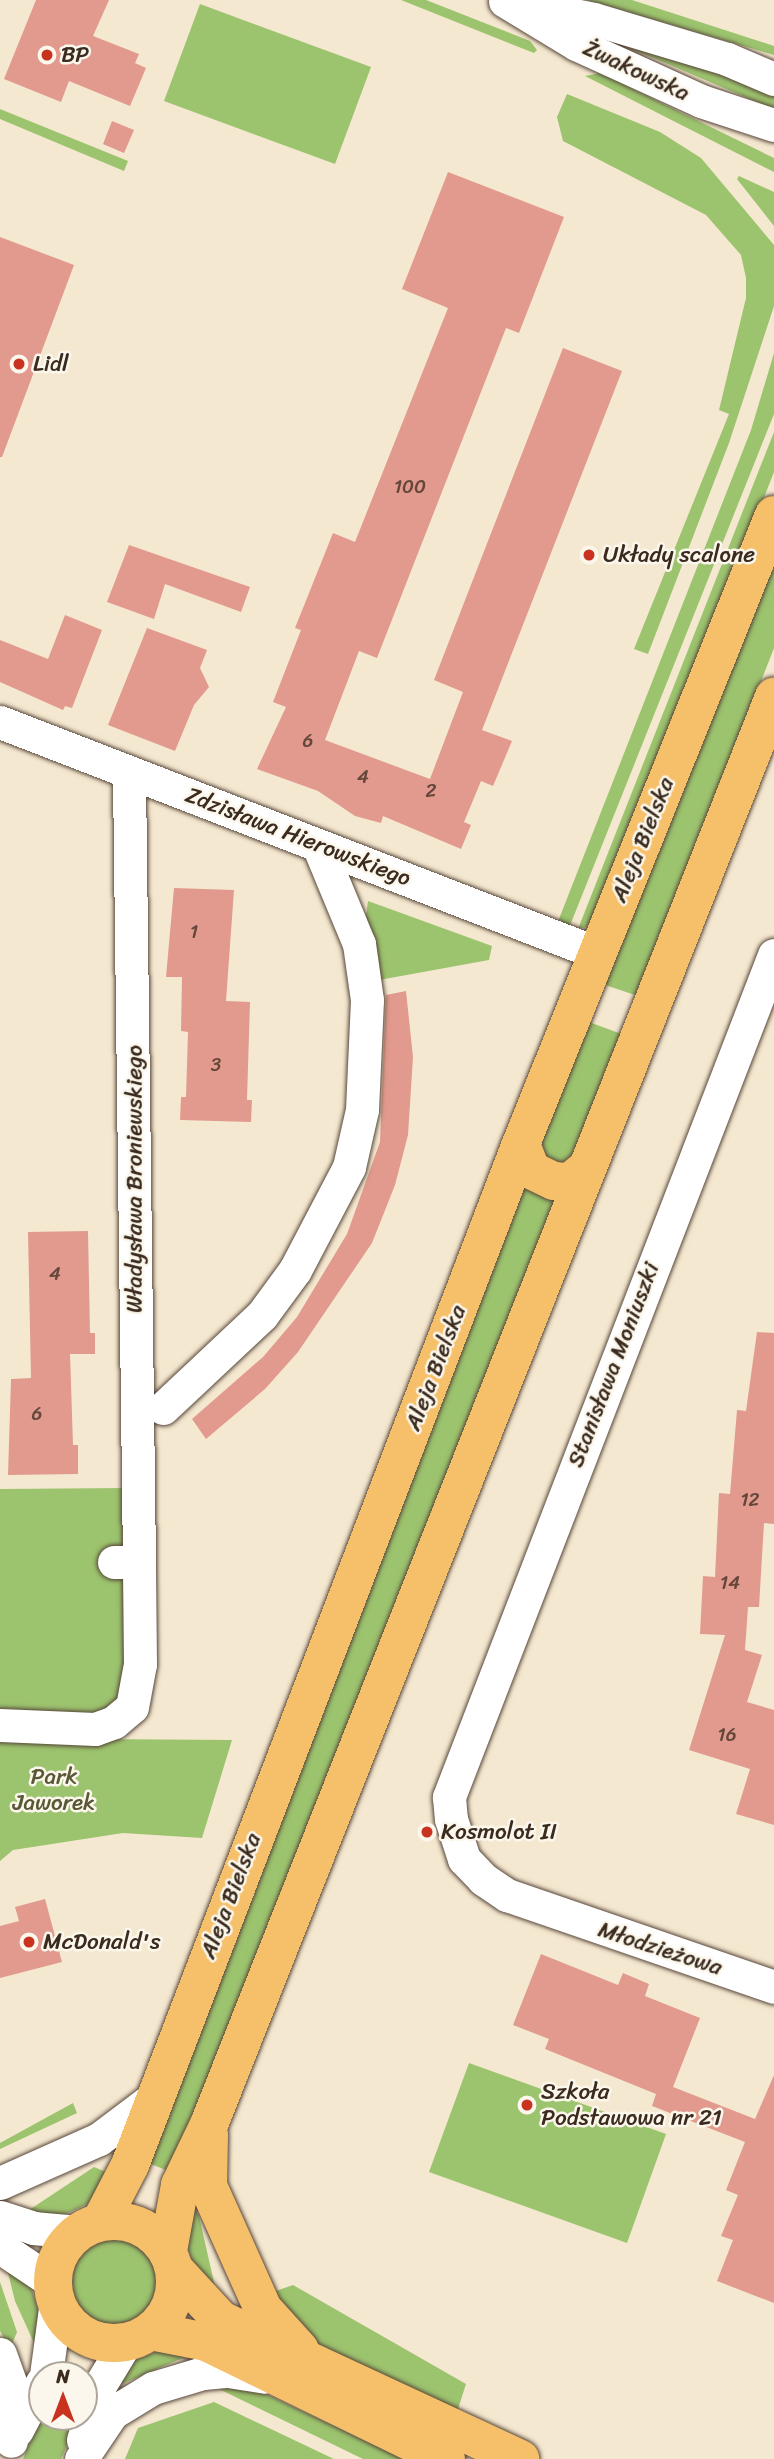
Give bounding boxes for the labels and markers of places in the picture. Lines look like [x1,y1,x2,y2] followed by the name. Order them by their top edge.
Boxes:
[61,41,89,69] place label: BP
[39,47,55,63] marker: BP
[33,350,69,378] place label: Lidl
[11,356,27,372] marker: Lidl
[603,541,755,569] place label: Układy scalone
[581,547,597,563] marker: Układy scalone
[441,1818,557,1846] place label: Kosmolot II
[419,1824,435,1840] marker: Kosmolot II
[43,1928,161,1956] place label: McDonald's
[21,1934,37,1950] marker: McDonald's
[541,2078,722,2132] place label: Szkoła Podstawowa nr 21
[519,2097,535,2113] marker: Szkoła Podstawowa nr 21

